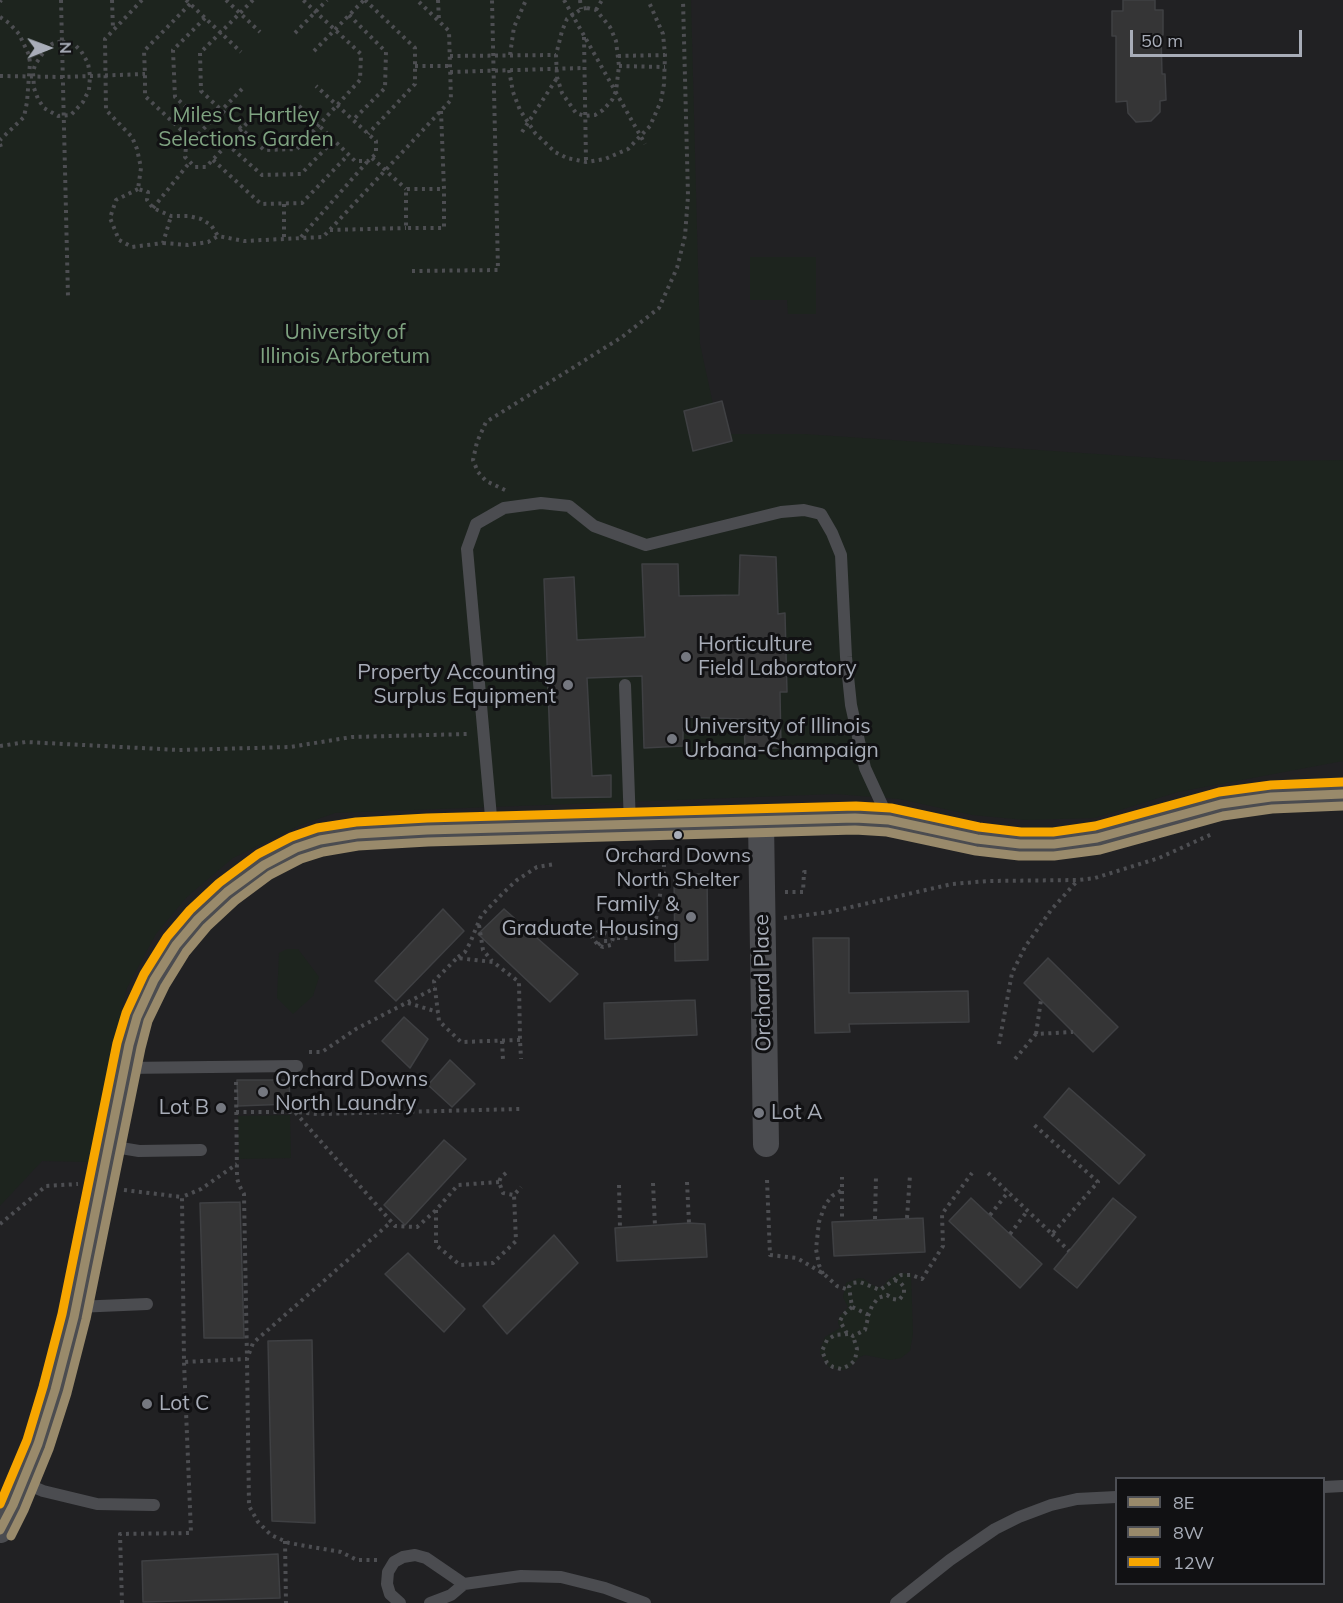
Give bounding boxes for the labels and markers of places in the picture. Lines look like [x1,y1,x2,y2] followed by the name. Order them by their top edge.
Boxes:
[698,632,857,682] place label: Horticulture Field Laboratory
[679,650,693,664] marker: Horticulture Field Laboratory
[357,660,556,710] place label: Property Accounting Surplus Equipment
[561,678,575,692] marker: Property Accounting Surplus Equipment
[684,714,879,764] place label: University of Illinois Urbana-Champaign
[665,732,679,746] marker: University of Illinois Urbana-Champaign
[672,829,684,841] marker: Orchard Downs North Shelter
[605,844,751,891] place label: Orchard Downs North Shelter
[501,892,679,942] place label: Family & Graduate Housing
[684,910,698,924] marker: Family & Graduate Housing
[275,1067,428,1117] place label: Orchard Downs North Laundry
[256,1085,270,1099] marker: Orchard Downs North Laundry
[159,1095,209,1121] place label: Lot B
[771,1100,822,1126] place label: Lot A
[214,1101,228,1115] marker: Lot B
[752,1106,766,1120] marker: Lot A
[159,1391,209,1417] place label: Lot C
[140,1397,154,1411] marker: Lot C

